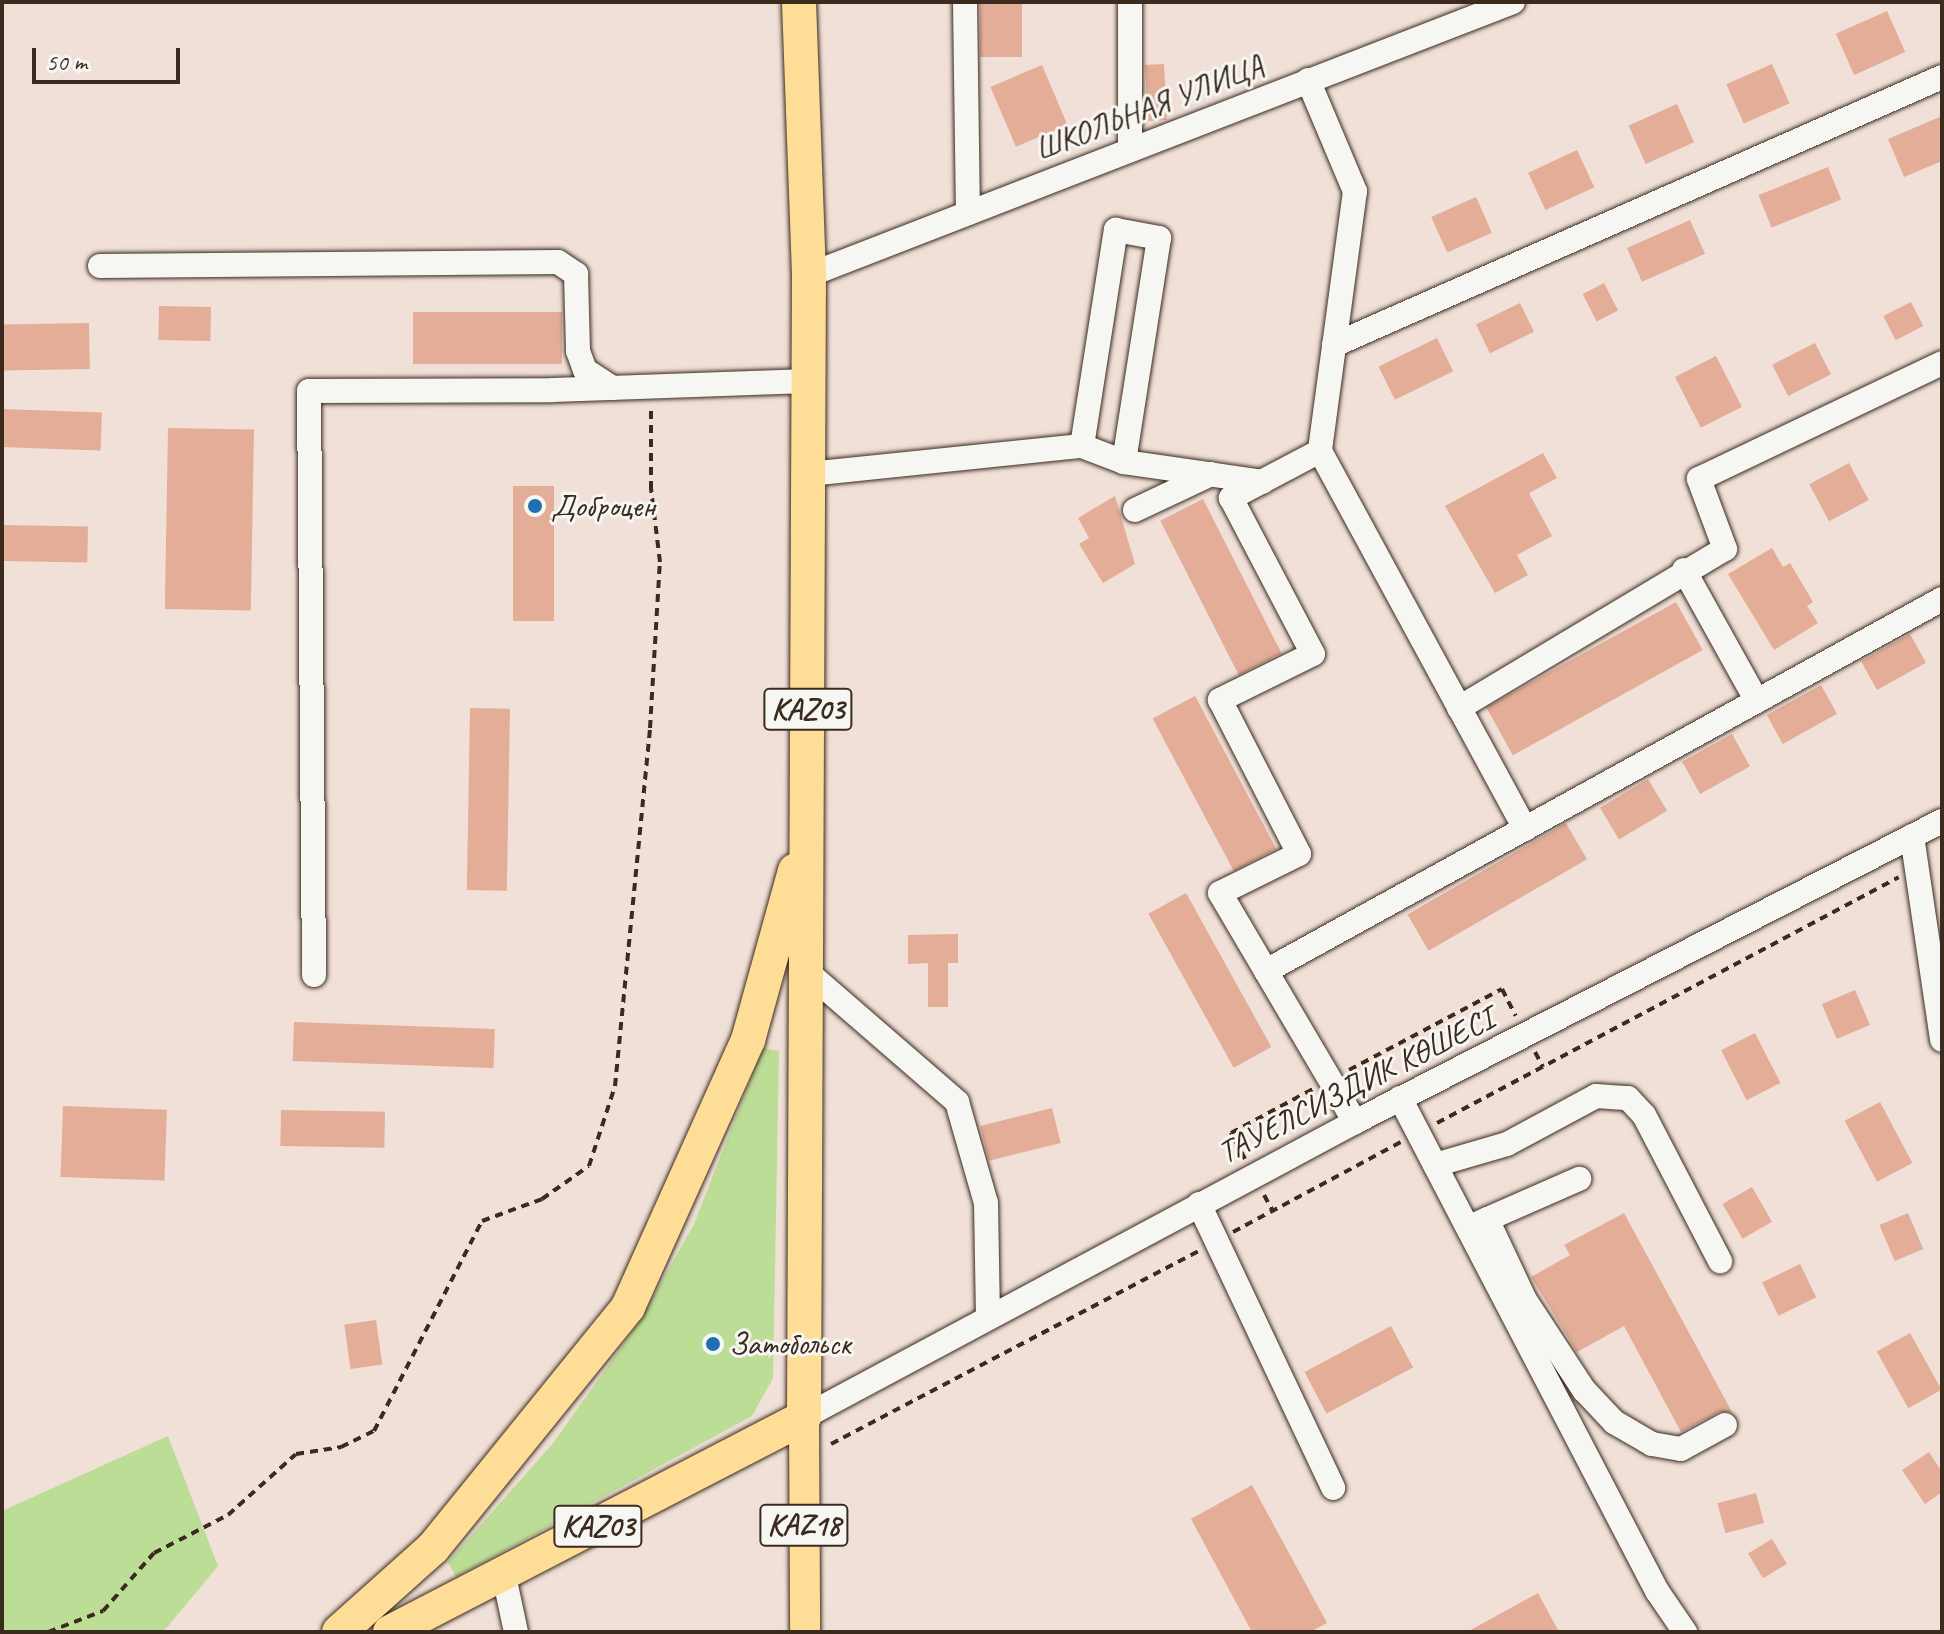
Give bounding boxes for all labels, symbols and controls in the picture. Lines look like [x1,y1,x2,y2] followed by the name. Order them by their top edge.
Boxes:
[36,32,184,82] scale bar
[46,47,87,77] text: 50 m
[1029,47,1269,169] street label: ШКОЛЬНАЯ УЛИЦА
[551,487,655,525] place label: Доброцен
[526,497,544,515] marker: Доброцен
[762,683,854,735] road number: KАZ03
[1212,1000,1500,1172] street label: ТАУЕЛСИЗДИК КӨШЕСІ
[729,1325,851,1363] place label: Затобольск
[704,1335,722,1353] marker: Затобольск
[758,1499,850,1551] road number: KAZ18
[552,1500,644,1552] road number: KАZ03

